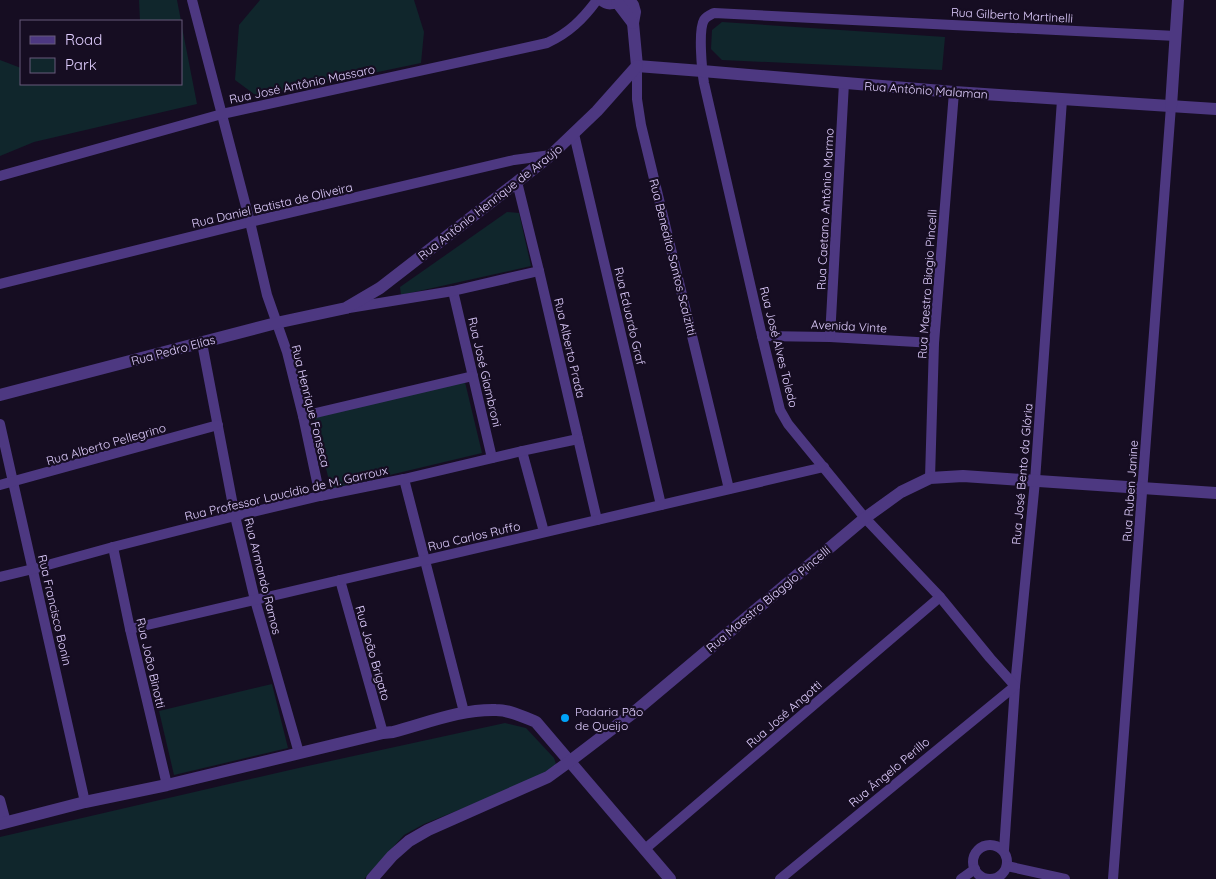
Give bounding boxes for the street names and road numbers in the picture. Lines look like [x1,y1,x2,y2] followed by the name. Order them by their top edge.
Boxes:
[950,4,1074,26] street label: Rua Gilberto Martinelli
[228,61,376,107] street label: Rua José Antônio Massaro
[864,78,988,102] street label: Rua Antônio Malaman
[813,128,837,290] street label: Rua Caetano Antônio Marmo
[415,141,565,263] street label: Rua Antônio Henrique de Araújo
[646,177,700,337] street label: Rua Benedito Santos Scalzitti
[190,179,354,231] street label: Rua Daniel Batista de Oliveira
[914,209,940,359] street label: Rua Maestro Biagio Pincelli
[611,266,649,367] street label: Rua Eduardo Graf
[757,285,801,409] street label: Rua José Alves Toledo
[551,296,589,400] street label: Rua Alberto Prada
[465,315,505,429] street label: Rua José Giambroni
[811,317,888,335] street label: Avenida Vinte
[129,331,217,368] street label: Rua Pedro Elías
[289,343,333,469] street label: Rua Henrique Fonseca
[1008,403,1036,545] street label: Rua José Bento da Glória
[44,420,168,468] street label: Rua Alberto Pellegrino
[1119,440,1141,542] street label: Rua Ruben Janine
[183,462,389,524] street label: Rua Professor Laucídio de M. Garroux
[241,516,285,636] street label: Rua Armando Ramos
[426,518,522,554] street label: Rua Carlos Ruffo
[703,543,833,655] street label: Rua Maestro Biaggio Pincelli
[35,553,75,667] street label: Rua Francisco Bonin
[352,604,394,702] street label: Rua João Brigato
[133,616,169,710] street label: Rua João Binotti
[743,677,825,751] street label: Rua José Angotti
[846,734,932,810] street label: Rua Ângelo Perillo

